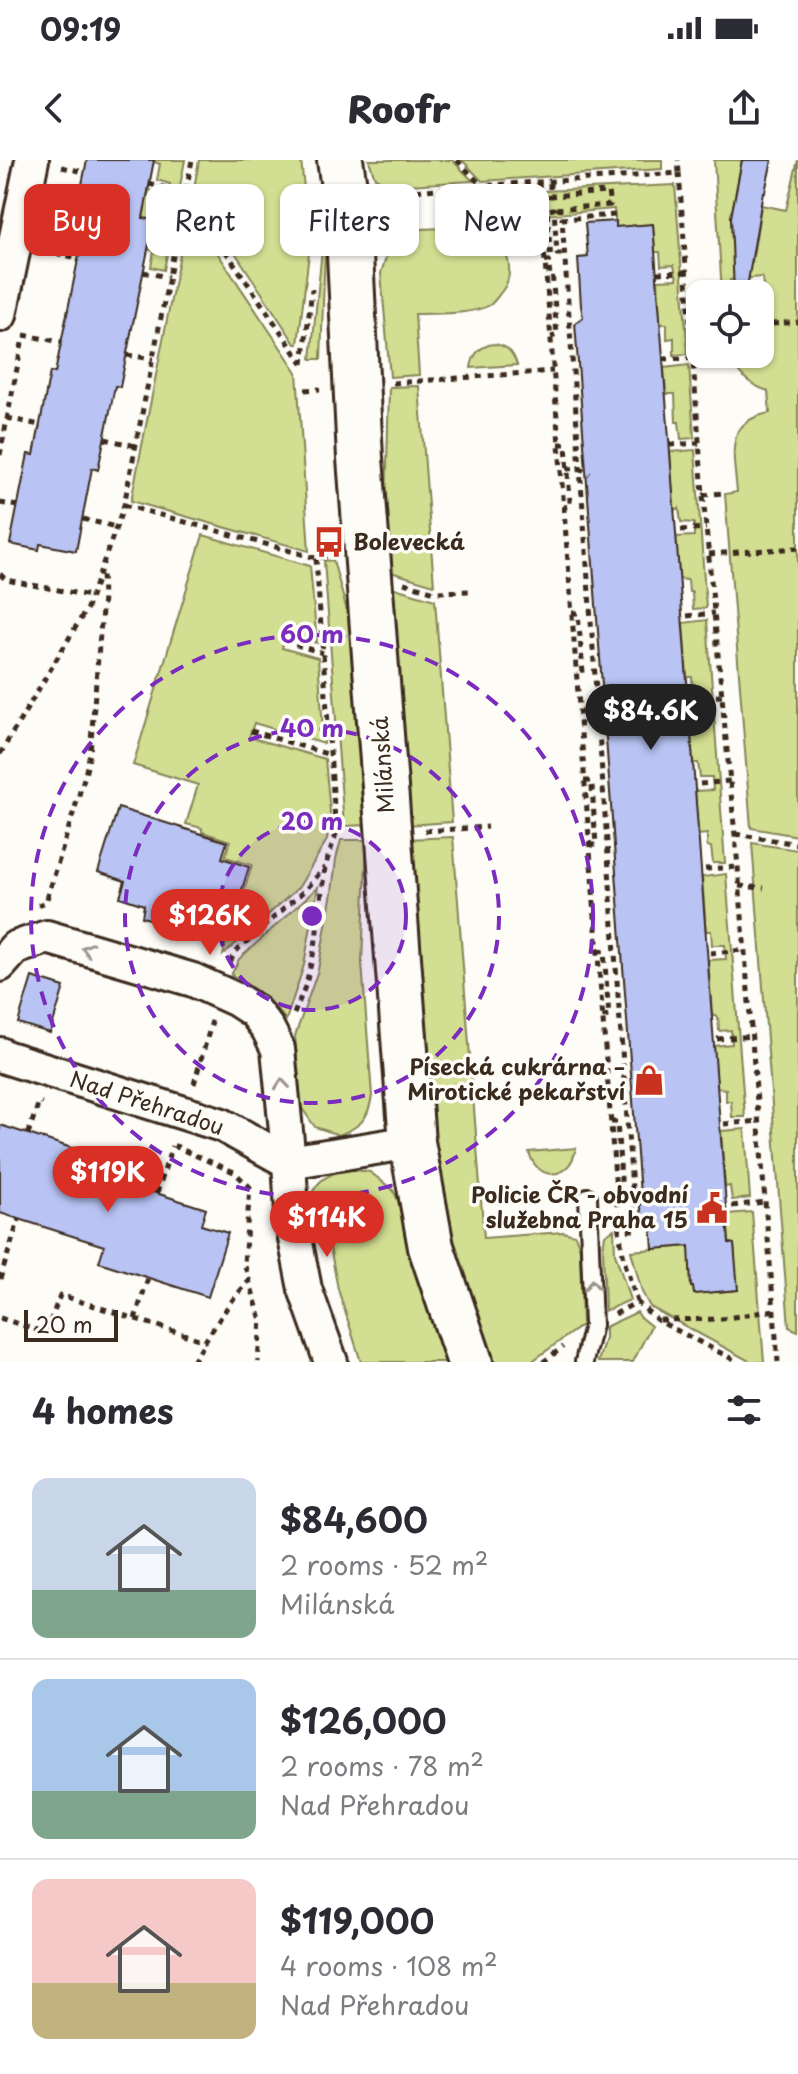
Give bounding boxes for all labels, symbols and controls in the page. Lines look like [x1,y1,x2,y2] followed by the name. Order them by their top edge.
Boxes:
[40,6,121,51] text: 09:19
[347,81,451,135] text: Roofr
[32,86,76,130] icon: back
[722,86,766,130] icon: share
[24,184,130,256] chip: Buy
[146,184,264,256] chip: Rent
[280,184,419,256] chip: Filters
[435,184,549,256] chip: New
[686,280,774,368] map controls
[686,280,774,368] button: locate
[353,524,465,557] place label: Bolevecká
[312,525,346,559] bus stop icon: Bolevecká
[280,615,344,651] text: 60 m
[586,684,716,752] pin: $84.6K
[603,690,699,729] text: $84.6K
[280,709,344,745] text: 40 m
[362,715,401,815] street label: Milánská
[281,802,343,838] text: 20 m
[154,889,266,957] pin: $126K
[169,895,251,934] text: $126K
[298,902,326,930] centre of rings
[80,942,94,958] one-way arrow
[407,1049,626,1107] place label: Písecká cukrárna – Mirotické pekařství
[66,1061,229,1142] street label: Nad Přehradou
[632,1063,666,1097] shop icon: Písecká cukrárna – Mirotické pekařství
[273,1077,290,1090] one-way arrow
[52,1146,164,1214] pin: $119K
[71,1152,145,1191] text: $119K
[471,1177,689,1235] place label: Policie ČR - obvodní služebna Praha 15
[271,1191,383,1259] pin: $114K
[695,1191,729,1225] public building icon: Policie ČR - obvodní služebna Praha 15
[288,1197,366,1236] text: $114K
[583,1278,600,1291] one-way arrow
[24,1306,118,1342] scale bar
[36,1307,93,1340] text: 20 m
[32,1384,174,1436] text: 4 homes
[722,1388,766,1432] icon: filters
[280,1493,428,1545] text: $84,600
[96,1510,192,1606] icon: home
[280,1545,488,1584] text: 2 rooms · 52 m²
[280,1584,394,1623] text: Milánská
[280,1694,447,1746] text: $126,000
[96,1711,192,1807] icon: home
[280,1746,484,1785] text: 2 rooms · 78 m²
[280,1785,469,1824] text: Nad Přehradou
[280,1894,434,1946] text: $119,000
[96,1911,192,2007] icon: home
[280,1946,498,1985] text: 4 rooms · 108 m²
[280,1985,469,2024] text: Nad Přehradou

